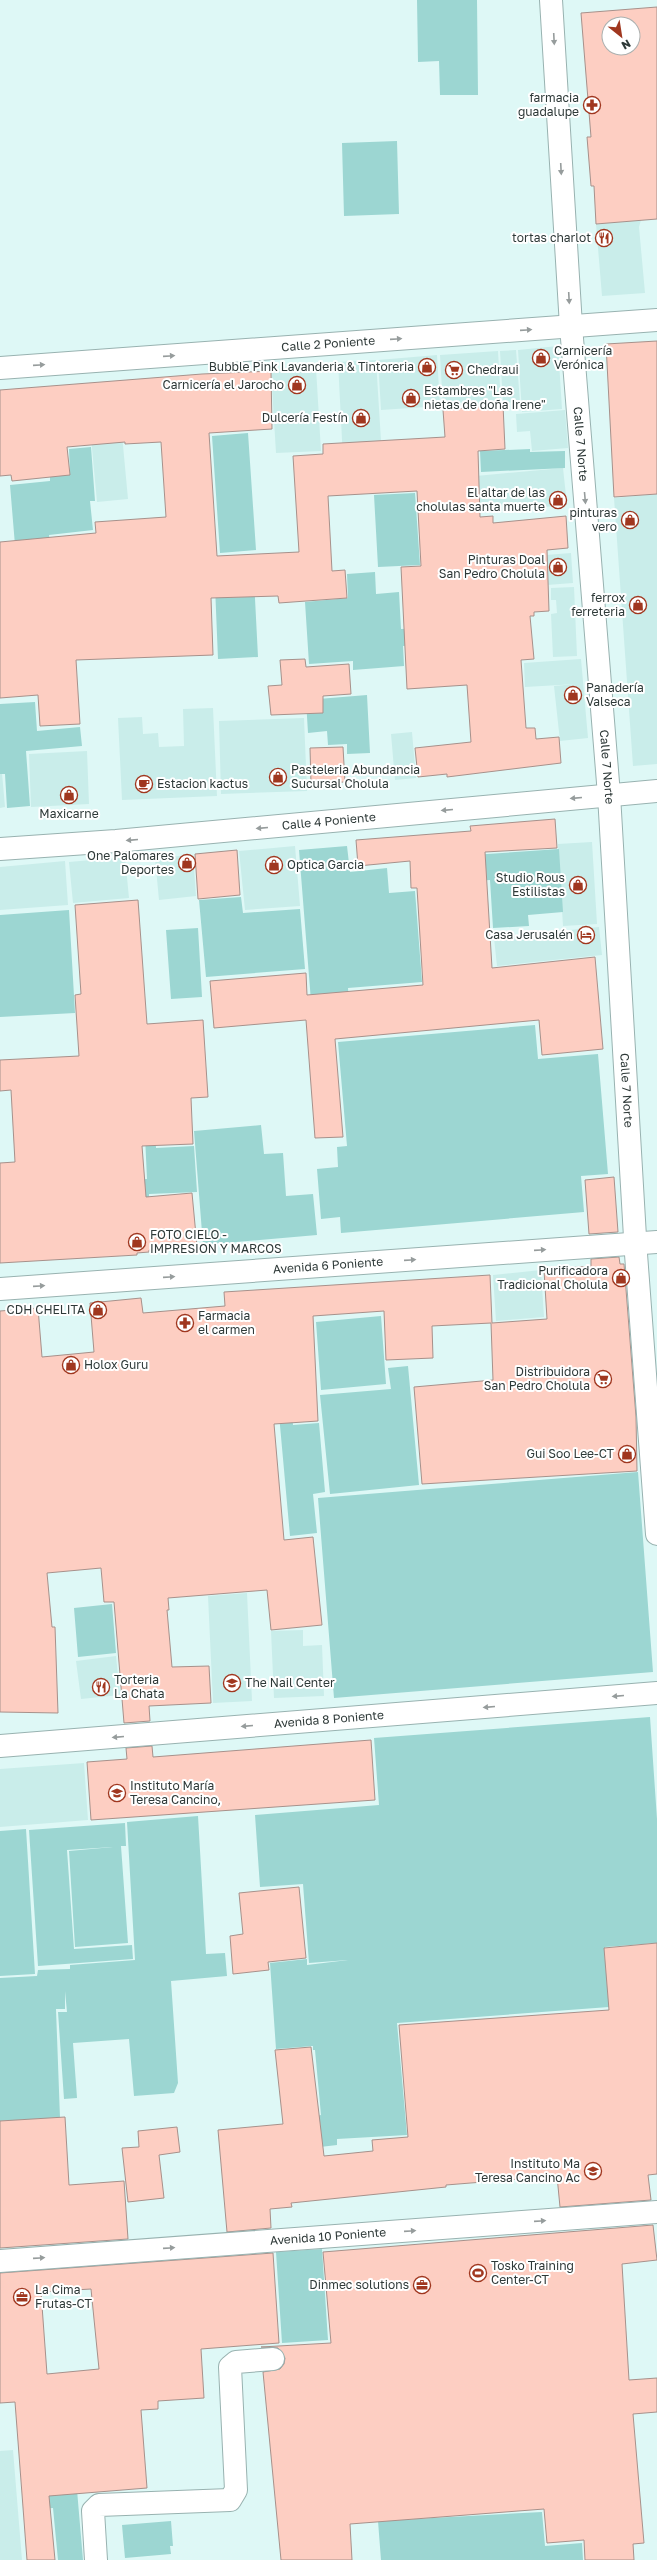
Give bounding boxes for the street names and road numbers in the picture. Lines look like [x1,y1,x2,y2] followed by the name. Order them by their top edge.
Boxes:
[281,333,376,354] street label: Calle 2 Poniente
[571,406,592,482] street label: Calle 7 Norte
[597,729,618,805] street label: Calle 7 Norte
[281,809,377,833] street label: Calle 4 Poniente
[617,1052,637,1128] street label: Calle 7 Norte
[273,1254,384,1276] street label: Avenida 6 Poniente
[273,1707,385,1731] street label: Avenida 8 Poniente
[269,2224,387,2248] street label: Avenida 10 Poniente

